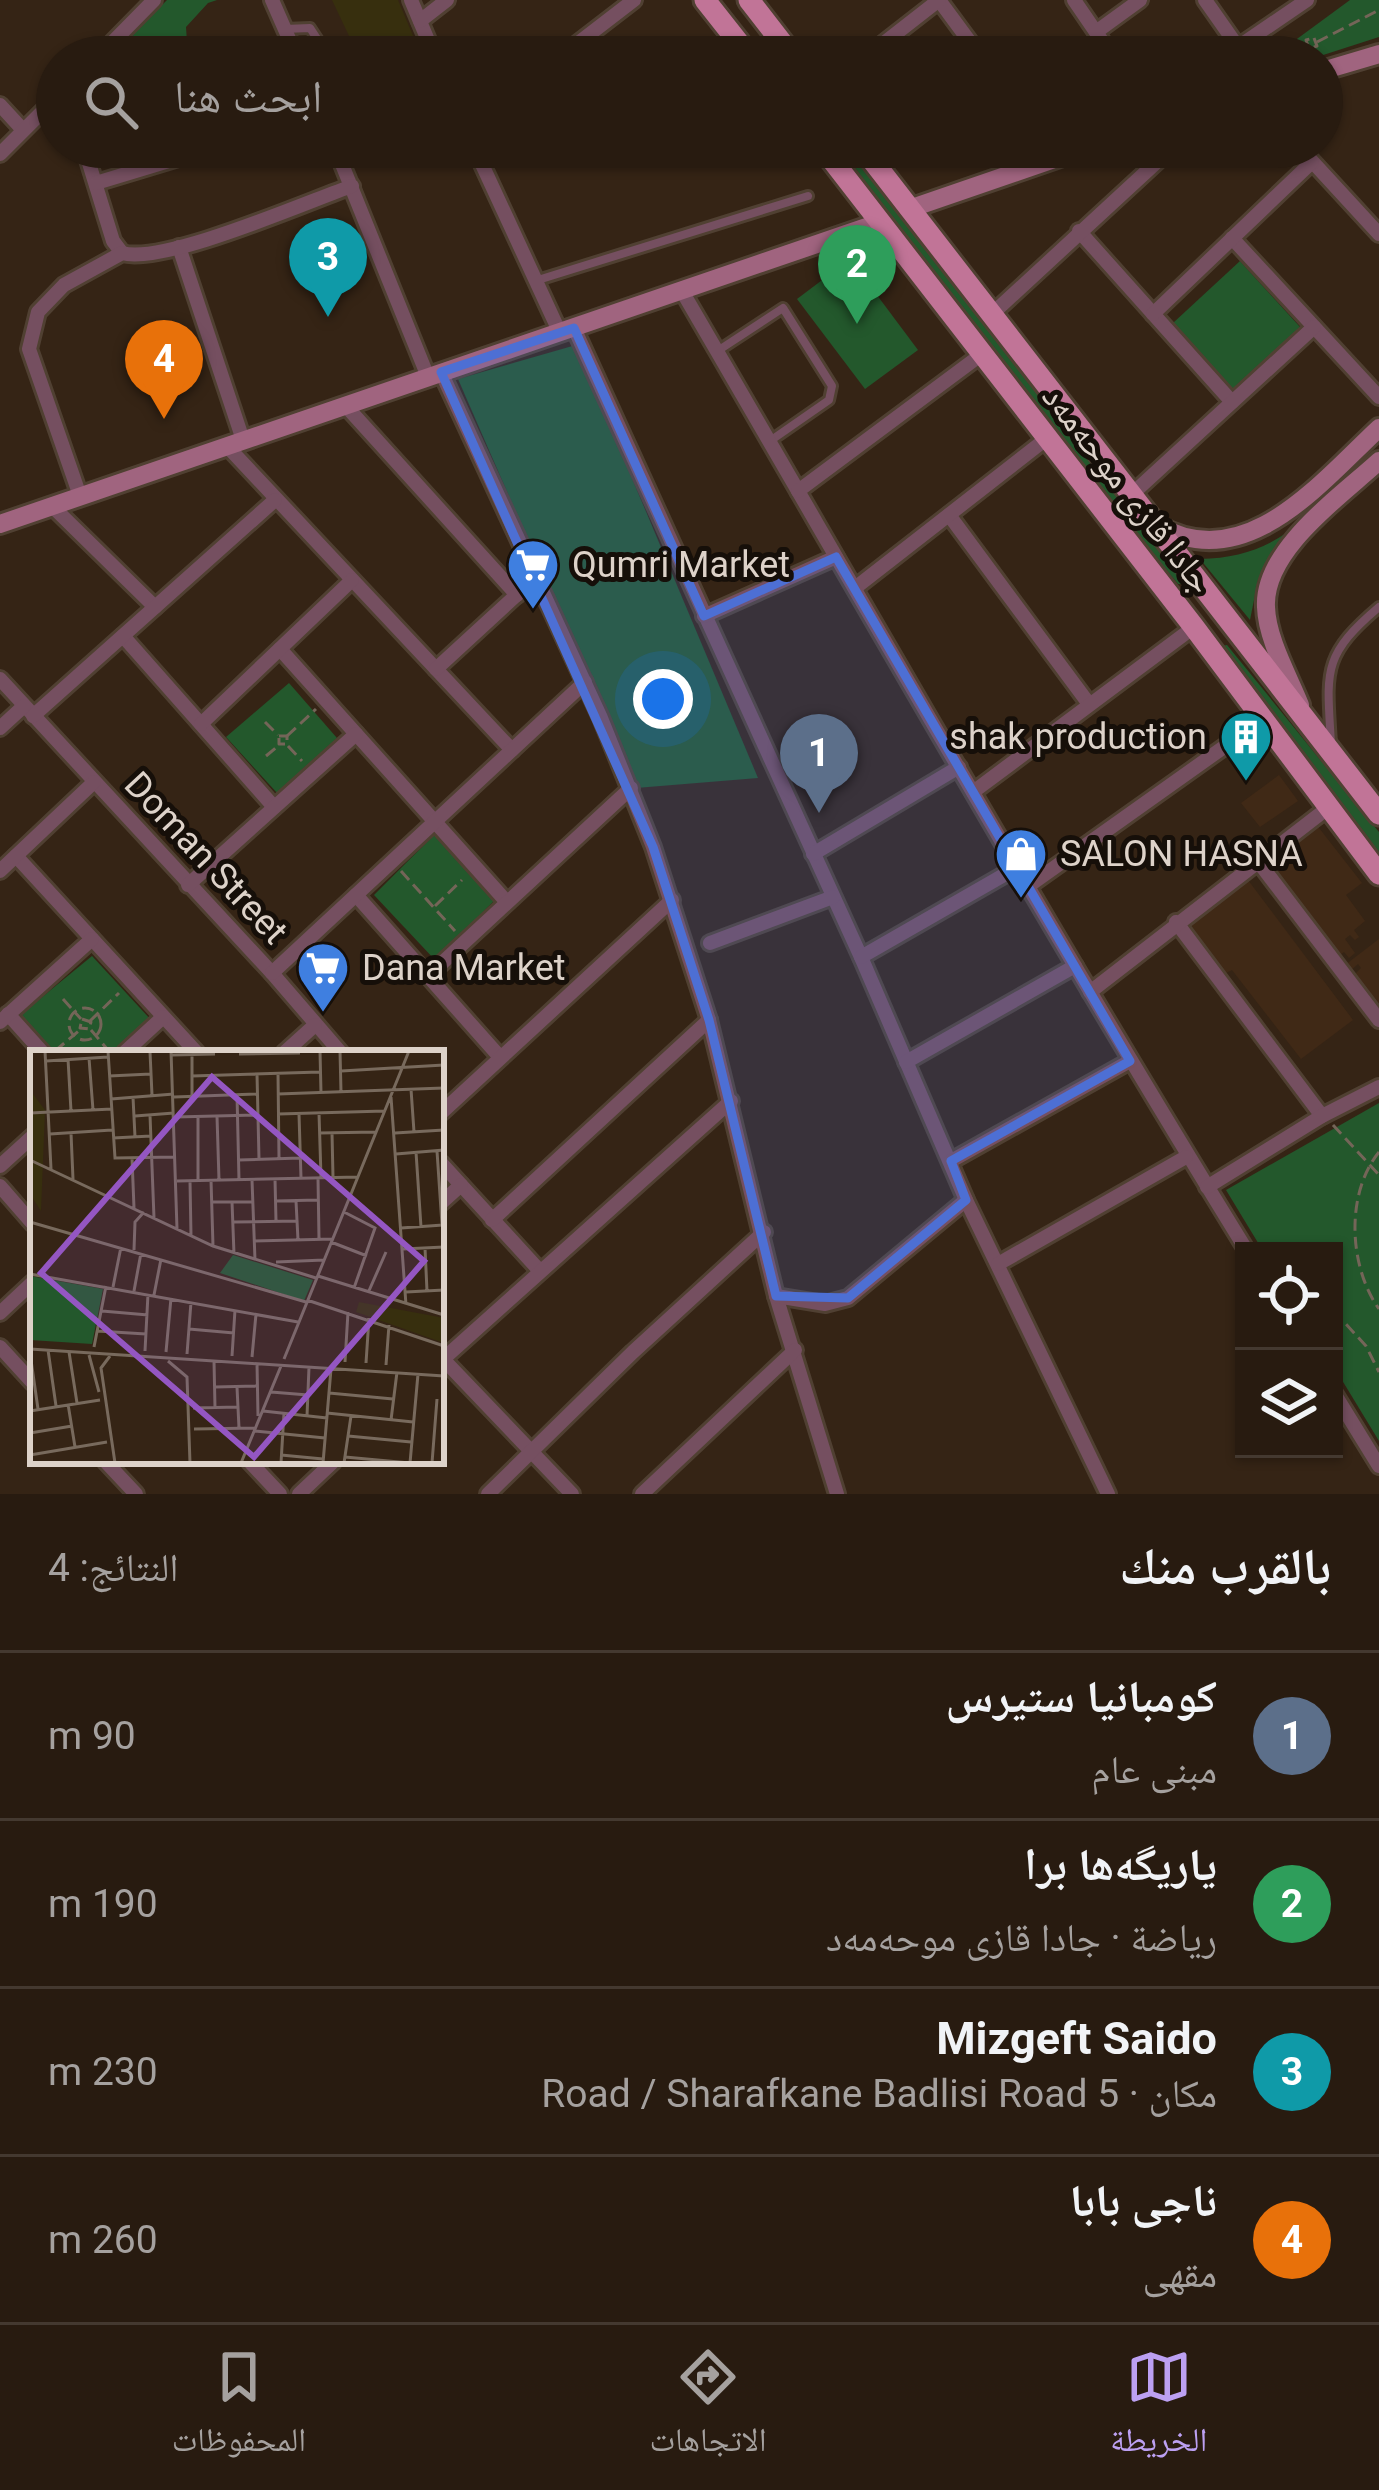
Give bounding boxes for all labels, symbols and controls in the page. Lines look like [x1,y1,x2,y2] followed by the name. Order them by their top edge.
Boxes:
[36,36,1343,168] search box
[78,69,144,135] icon: search
[174,70,322,123] text: ابحث هنا
[289,218,367,317] pin: 3
[818,225,896,324] pin: 2
[125,320,203,419] pin: 4
[1033,376,1223,602] street label: جادا قازی موحەمەد
[505,537,561,611] supermarket icon: Qumri Market
[572,544,790,586] place label: Qumri Market
[633,669,693,729] your location
[1218,709,1274,783] building icon: shak production
[780,714,858,813] pin: 1
[949,716,1207,758] place label: shak production
[116,764,296,952] street label: Doman Street
[993,826,1049,900] shop icon: SALON HASNA
[1060,833,1303,875] place label: SALON HASNA
[295,940,351,1014] supermarket icon: Dana Market
[362,947,566,989] place label: Dana Market
[30,1050,444,1464] inset map
[1235,1242,1343,1458] map controls
[1235,1242,1343,1350] button: locate
[1235,1350,1343,1458] button: layers
[1119,1537,1331,1596] text: بالقرب منك
[48,1545,179,1591] text: النتائج: 4
[946,1670,1217,1723] text: كومبانيا ستيرس
[48,1713,136,1759] text: 90 m
[1281,1713,1303,1759] text: 1
[1091,1747,1217,1793] text: مبنى عام
[1024,1838,1217,1891] text: یاریگەها برا
[48,1881,158,1927] text: 190 m
[1281,1881,1303,1927] text: 2
[826,1915,1217,1961] text: رياضة · جادا قازی موحەمەد
[936,2012,1217,2065] text: Mizgeft Saido
[48,2049,158,2095] text: 230 m
[1281,2049,1303,2095] text: 3
[541,2071,1217,2117] text: مكان · 5 Road / Sharafkane Badlisi Road
[1070,2174,1217,2227] text: ناجى بابا
[48,2217,158,2263] text: 260 m
[1281,2217,1303,2263] text: 4
[1142,2251,1217,2297] text: مقهى
[172,2344,306,2472] tab: المحفوظات
[649,2344,767,2472] tab: الاتجاهات
[1110,2344,1207,2472] tab: الخريطة

